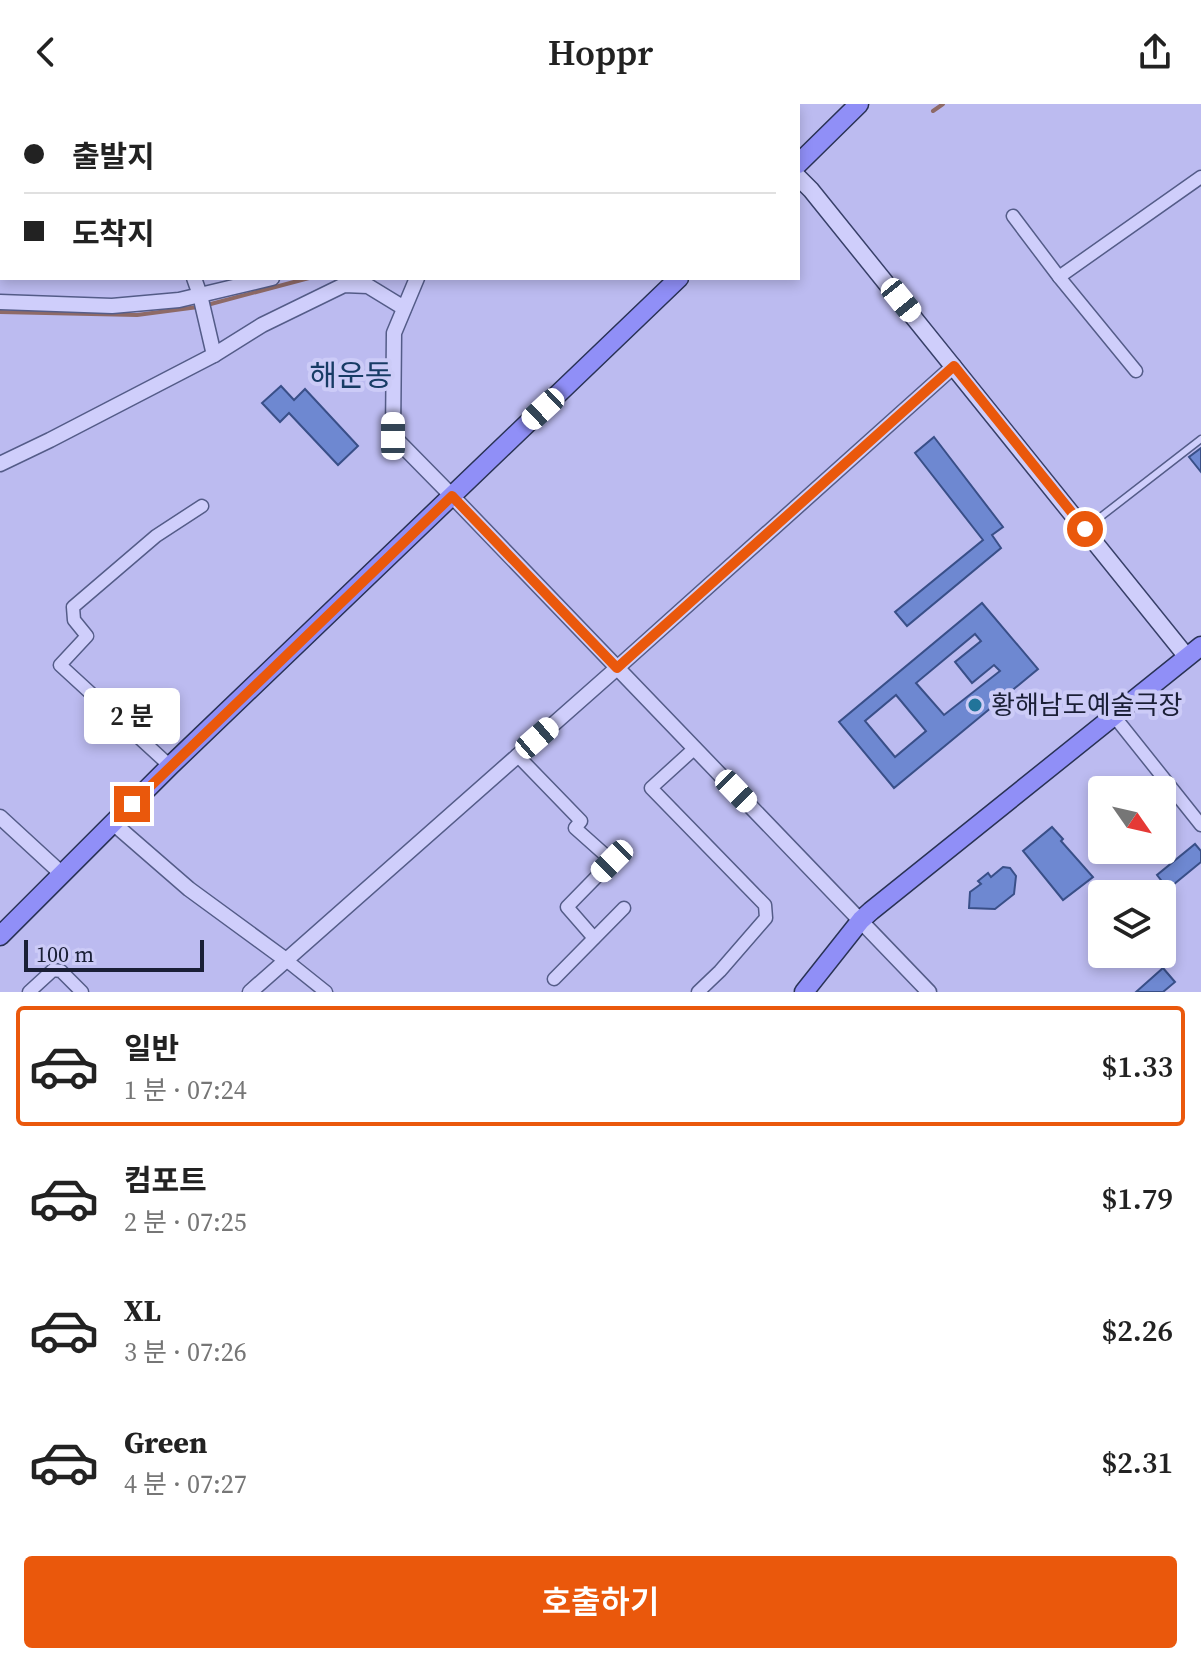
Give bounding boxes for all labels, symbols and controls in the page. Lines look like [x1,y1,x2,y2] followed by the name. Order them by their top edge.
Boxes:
[548,28,653,77] text: Hoppr
[24,30,68,74] icon: back
[1133,30,1177,74] icon: share
[72,136,155,177] text: 출발지
[72,213,155,254] text: 도착지
[877,274,925,326] car
[310,355,392,396] district label: 해운동
[517,384,569,434] car
[381,412,405,460] car
[1067,511,1103,547] route start
[991,687,1182,723] place label: 황해남도예술극장
[84,688,180,744] callout: 2 분
[966,696,984,714] marker: 황해남도예술극장
[110,698,154,734] text: 2 분
[511,713,563,763] car
[711,765,761,817] car
[1088,776,1176,864] north arrow
[1088,776,1176,968] map controls
[114,786,150,822] route end
[587,836,637,886] car
[1088,880,1176,968] button: layers
[24,936,204,972] scale bar
[36,939,94,969] text: 100 m
[124,1028,179,1069] text: 일반
[28,1030,100,1102] icon: car
[1102,1046,1173,1087] text: $1.33
[124,1072,247,1108] text: 1 분 · 07:24
[124,1160,207,1201] text: 컴포트
[28,1162,100,1234] icon: car
[1102,1178,1173,1219] text: $1.79
[124,1204,247,1240] text: 2 분 · 07:25
[124,1290,161,1331] text: XL
[28,1294,100,1366] icon: car
[1102,1310,1173,1351] text: $2.26
[124,1334,247,1370] text: 3 분 · 07:26
[124,1422,207,1463] text: Green
[28,1426,100,1498] icon: car
[1102,1442,1173,1483] text: $2.31
[124,1466,247,1502] text: 4 분 · 07:27
[24,1556,1177,1648] button: 호출하기

